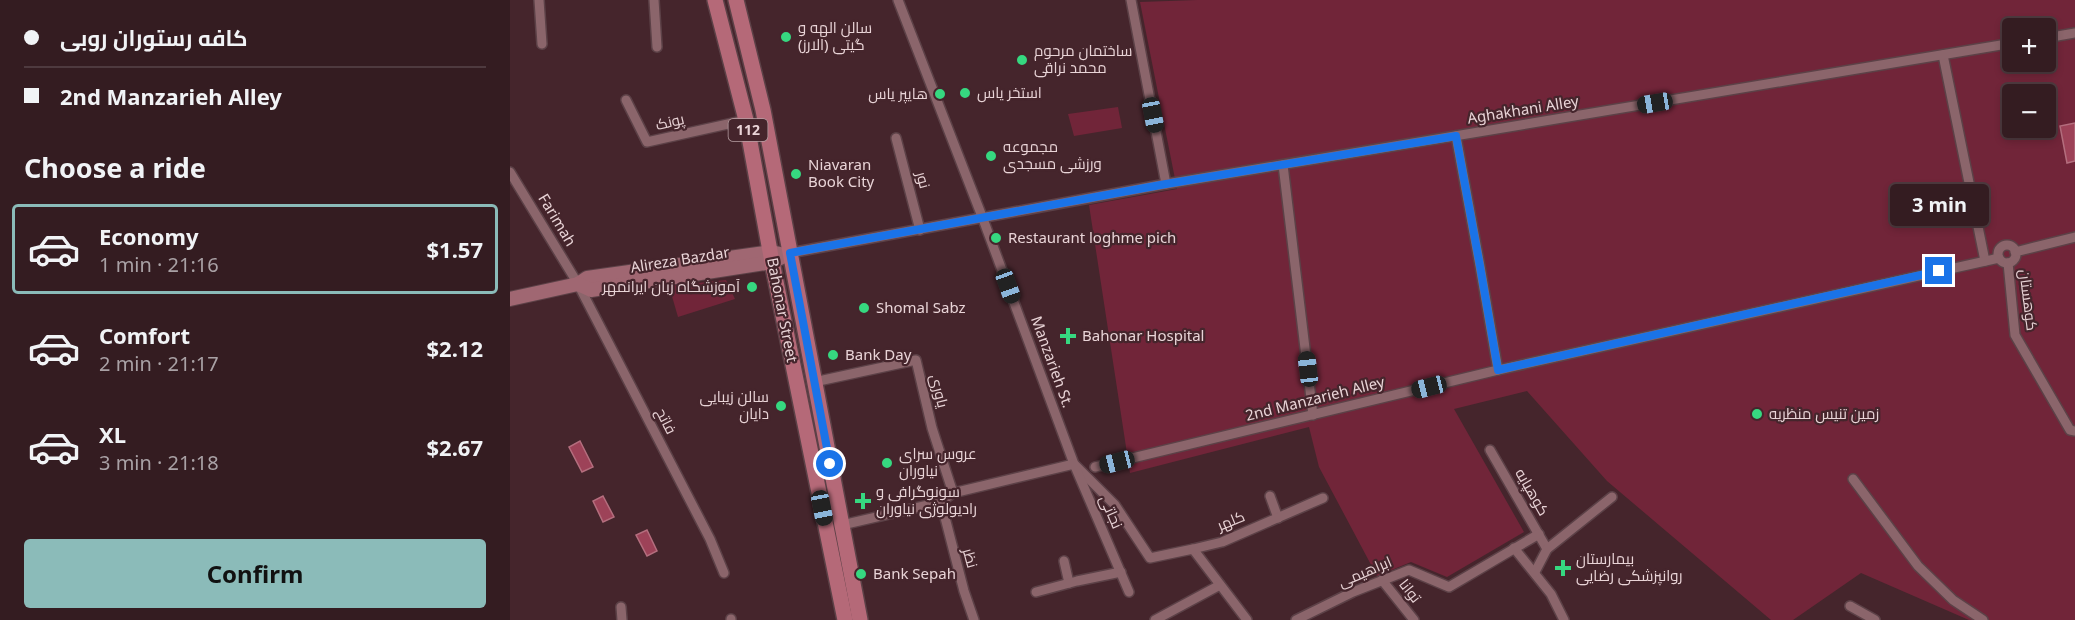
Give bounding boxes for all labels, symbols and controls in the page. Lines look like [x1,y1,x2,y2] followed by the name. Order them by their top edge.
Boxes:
[798,17,872,55] place label: سالن الهه و گیتی (الارز)
[2002,18,2056,138] map controls
[2002,18,2056,72] button: +
[60,22,248,52] text: کافه رستوران روبی
[779,30,793,44] marker: سالن الهه و گیتی (الارز)
[1034,40,1133,78] place label: ساختمان مرحوم محمد نراقی
[1015,53,1029,67] marker: ساختمان مرحوم محمد نراقی
[60,81,282,111] text: 2nd Manzarieh Alley
[977,82,1042,103] place label: استخر یاس
[868,83,928,104] place label: هایپر یاس
[2002,84,2056,138] button: −
[958,86,972,100] marker: استخر یاس
[933,87,947,101] marker: هایپر یاس
[1466,90,1580,128] street label: Aghakhani Alley
[1636,91,1674,115] car
[1141,96,1165,134] car
[653,108,686,135] street label: پونک
[728,119,768,141] road number: 112
[1003,136,1102,174] place label: مجموعه ورزشی مسجدی
[24,149,206,186] text: Choose a ride
[984,149,998,163] marker: مجموعه ورزشی مسجدی
[808,154,875,191] place label: Niavaran Book City
[789,167,803,181] marker: Niavaran Book City
[912,168,936,190] street label: نور
[1890,184,1988,226] callout: 3 min
[534,189,581,249] street label: Farimah
[1912,191,1967,218] text: 3 min
[99,221,198,251] text: Economy
[27,222,81,276] icon: car
[1008,227,1176,247] place label: Restaurant loghme pich
[989,231,1003,245] marker: Restaurant loghme pich
[426,234,483,264] text: $1.57
[629,241,731,277] street label: Alireza Bazdar
[99,251,219,278] text: 1 min · 21:16
[763,256,803,364] street label: Bahonar Street
[1925,257,1952,284] route end
[993,266,1023,306] car
[2014,268,2043,332] street label: کوهستان
[601,276,740,297] place label: آموزشگاه زبان ایرانمهر
[745,280,759,294] marker: آموزشگاه زبان ایرانمهر
[876,297,966,317] place label: Shomal Sabz
[857,301,871,315] marker: Shomal Sabz
[1027,313,1079,410] street label: Manzarieh St.
[99,320,190,350] text: Comfort
[27,321,81,375] icon: car
[1082,325,1204,345] place label: Bahonar Hospital
[1059,327,1077,345] marker: Bahonar Hospital
[426,333,483,363] text: $2.12
[845,344,912,364] place label: Bank Day
[826,348,840,362] marker: Bank Day
[99,350,219,377] text: 2 min · 21:17
[1297,350,1319,388] car
[1243,371,1387,425] street label: 2nd Manzarieh Alley
[925,372,954,410] street label: یاوری
[1409,374,1449,400] car
[700,386,769,424] place label: سالن زیبایی دایان
[774,399,788,413] marker: سالن زیبایی دایان
[1769,403,1879,424] place label: زمین تنیس منظریه
[650,404,682,438] street label: فاتح
[1750,407,1764,421] marker: زمین تنیس منظریه
[99,419,126,449] text: XL
[27,420,81,474] icon: car
[426,432,483,462] text: $2.67
[899,443,977,481] place label: عروس سرای نیاوران
[99,449,219,476] text: 3 min · 21:18
[1097,449,1137,475] car
[816,450,843,477] route start
[880,456,894,470] marker: عروس سرای نیاوران
[1510,464,1554,519] street label: کوهپایه
[876,481,977,519] place label: سونوگرافی و رادیولوژی نیاوران
[810,489,834,527] car
[854,492,872,510] marker: سونوگرافی و رادیولوژی نیاوران
[1095,492,1128,532] street label: نجاتی
[1213,505,1248,536] street label: کلهر
[24,539,486,608] button: Confirm
[958,545,983,570] street label: نظر
[1576,548,1682,586] place label: بیمارستان روانپزشکی رضایی
[1335,551,1395,592] street label: ابراهیمی
[1554,559,1572,577] marker: بیمارستان روانپزشکی رضایی
[873,563,956,583] place label: Bank Sepah
[854,567,868,581] marker: Bank Sepah
[1395,574,1426,606] street label: توانا

